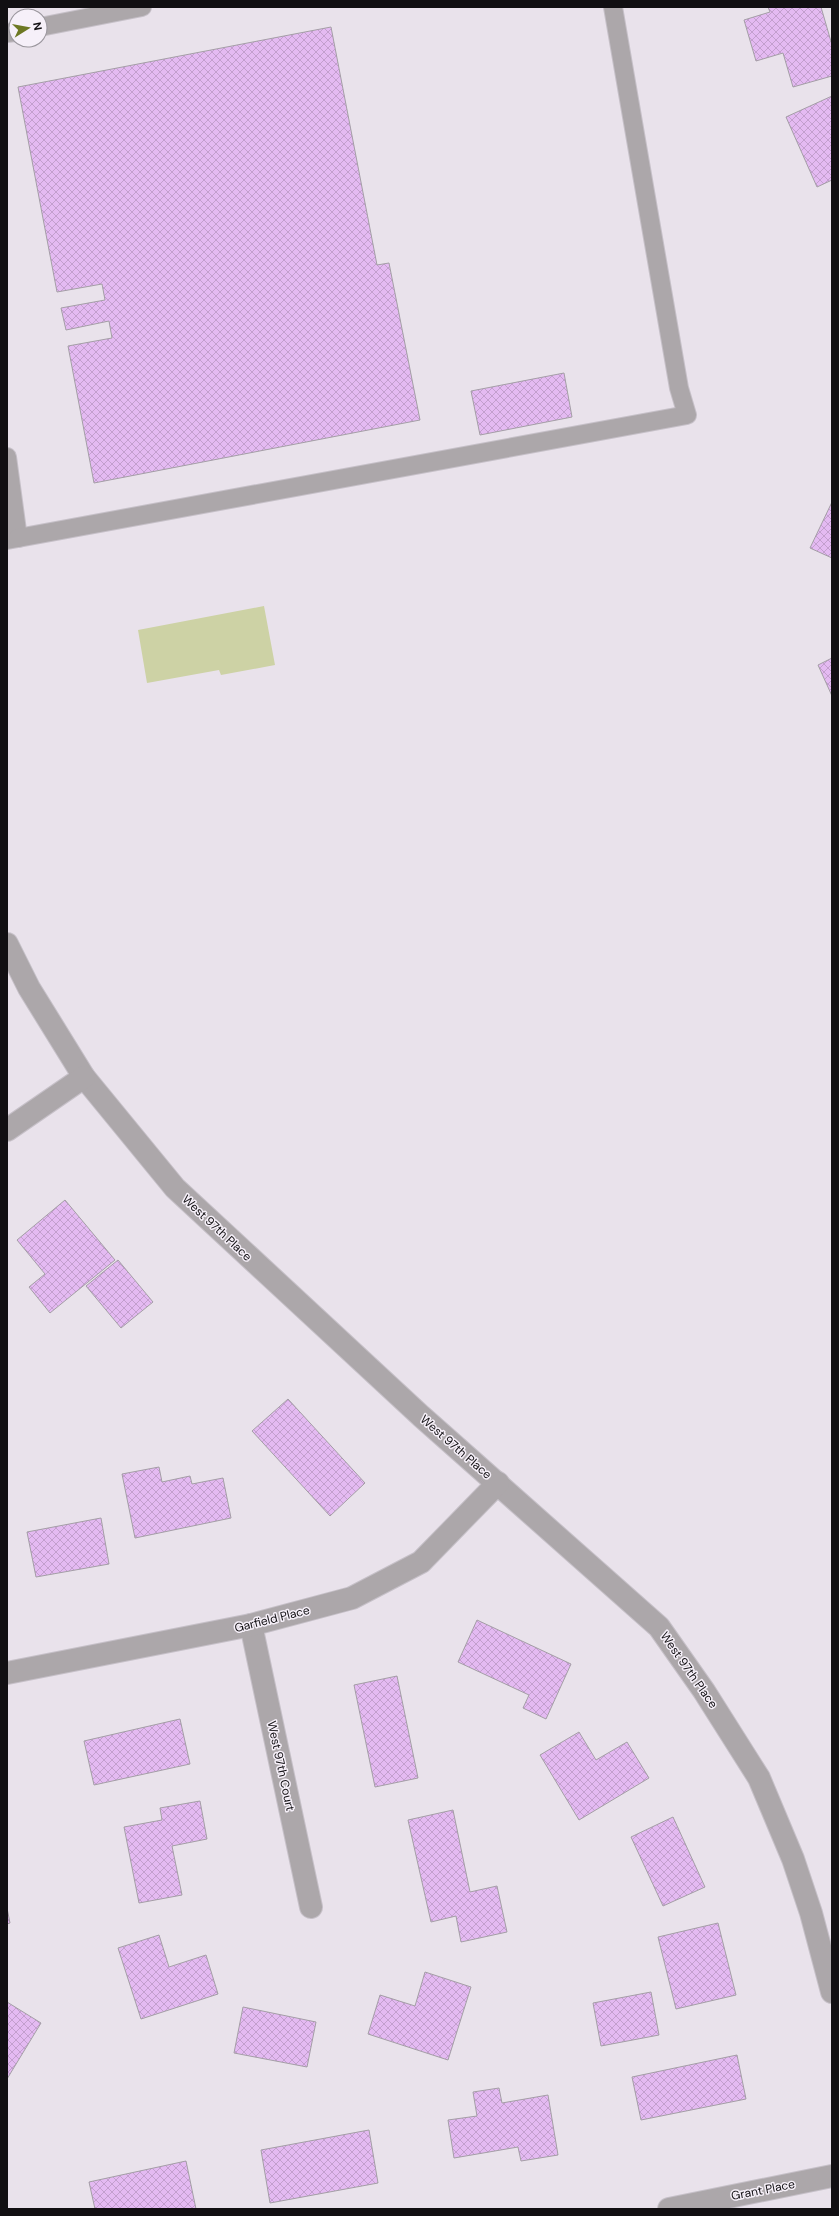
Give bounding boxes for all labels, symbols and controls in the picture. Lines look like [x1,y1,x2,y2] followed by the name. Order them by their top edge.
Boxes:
[8,8,48,48] north arrow
[30,21,45,31] text: N
[179,1192,255,1265] street label: West 97th Place
[417,1412,495,1483] street label: West 97th Place
[233,1602,311,1636] street label: Garfield Place
[657,1629,721,1711] street label: West 97th Place
[264,1720,298,1813] street label: West 97th Court
[730,2176,796,2204] street label: Grant Place

